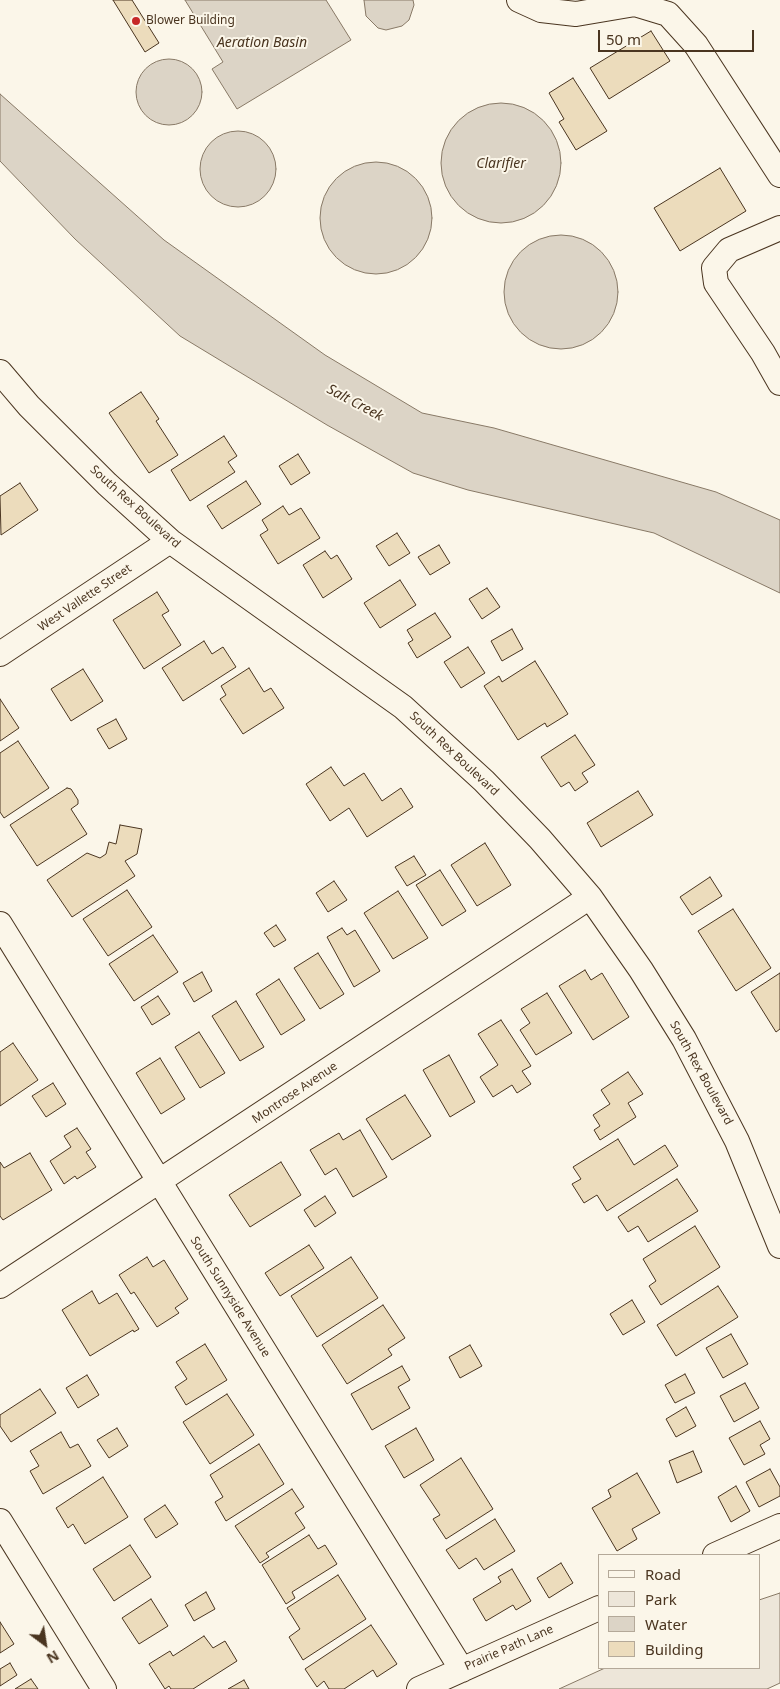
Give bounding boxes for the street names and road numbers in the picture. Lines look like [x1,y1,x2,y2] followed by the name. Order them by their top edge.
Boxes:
[87,463,183,551] street label: South Rex Boulevard
[36,561,134,635] street label: West Vallette Street
[406,709,502,799] street label: South Rex Boulevard
[666,1019,736,1127] street label: South Rex Boulevard
[250,1059,340,1127] street label: Montrose Avenue
[187,1234,273,1360] street label: South Sunnyside Avenue
[462,1622,556,1674] street label: Prairie Path Lane

